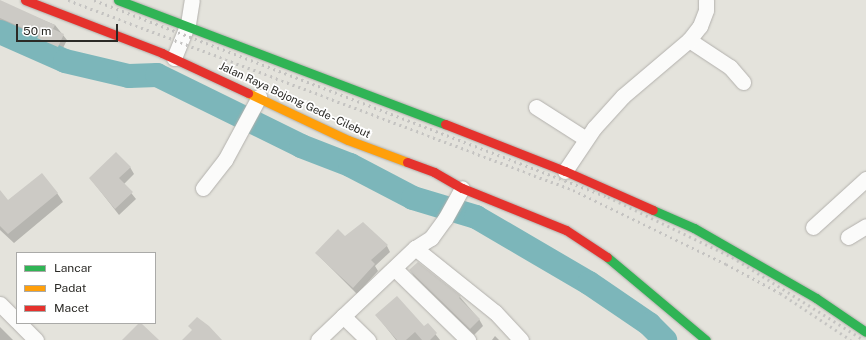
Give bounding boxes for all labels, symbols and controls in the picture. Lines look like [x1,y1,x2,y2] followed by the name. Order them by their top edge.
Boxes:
[18,16,120,42] scale bar
[23,24,51,38] text: 50 m
[216,58,374,142] street label: Jalan Raya Bojong Gede - Cilebut
[16,252,156,324] legend
[54,261,92,275] text: Lancar
[54,281,86,295] text: Padat
[54,301,89,315] text: Macet

